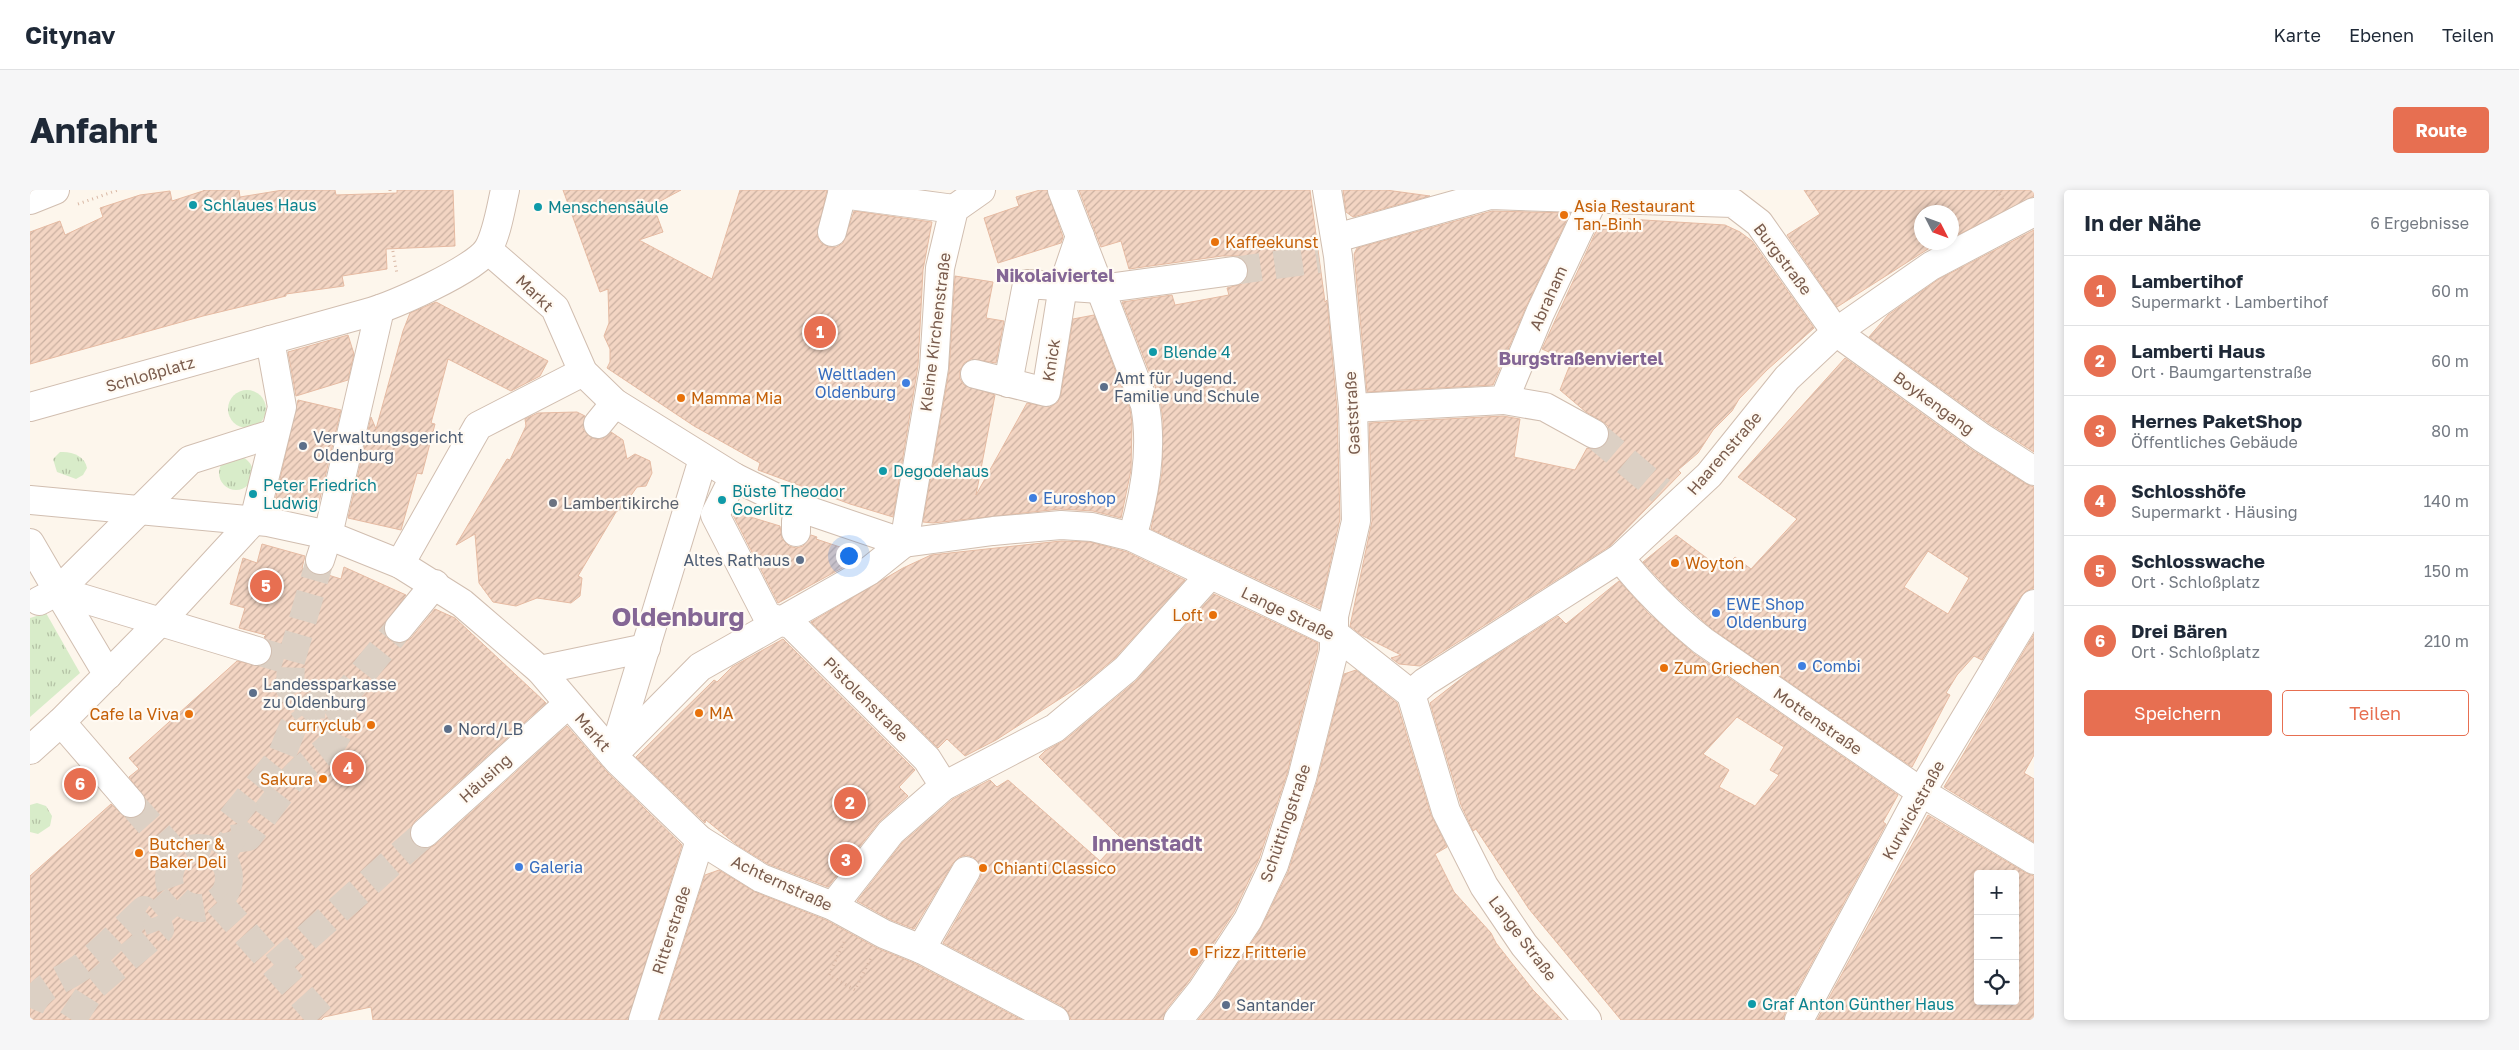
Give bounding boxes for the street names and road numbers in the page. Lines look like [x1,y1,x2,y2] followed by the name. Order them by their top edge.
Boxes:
[1749,219,1817,299] street label: Burgstraße
[915,251,955,413] street label: Kleine Kirchenstraße
[1525,263,1571,333] street label: Abraham
[512,270,558,316] street label: Markt
[1038,337,1064,383] street label: Knick
[103,352,197,396] street label: Schloßplatz
[1890,367,1978,439] street label: Boykengang
[1340,371,1364,455] street label: Gaststraße
[1682,407,1766,499] street label: Haarenstraße
[1238,582,1338,644] street label: Lange Straße
[819,652,913,746] street label: Pistolenstraße
[1770,683,1866,759] street label: Mottenstraße
[571,709,615,755] street label: Markt
[455,749,515,807] street label: Häusing
[1877,757,1949,863] street label: Kurwickstraße
[1255,761,1315,885] street label: Schüttingstraße
[728,851,836,915] street label: Achternstraße
[647,883,695,977] street label: Ritterstraße
[1485,892,1561,984] street label: Lange Straße

